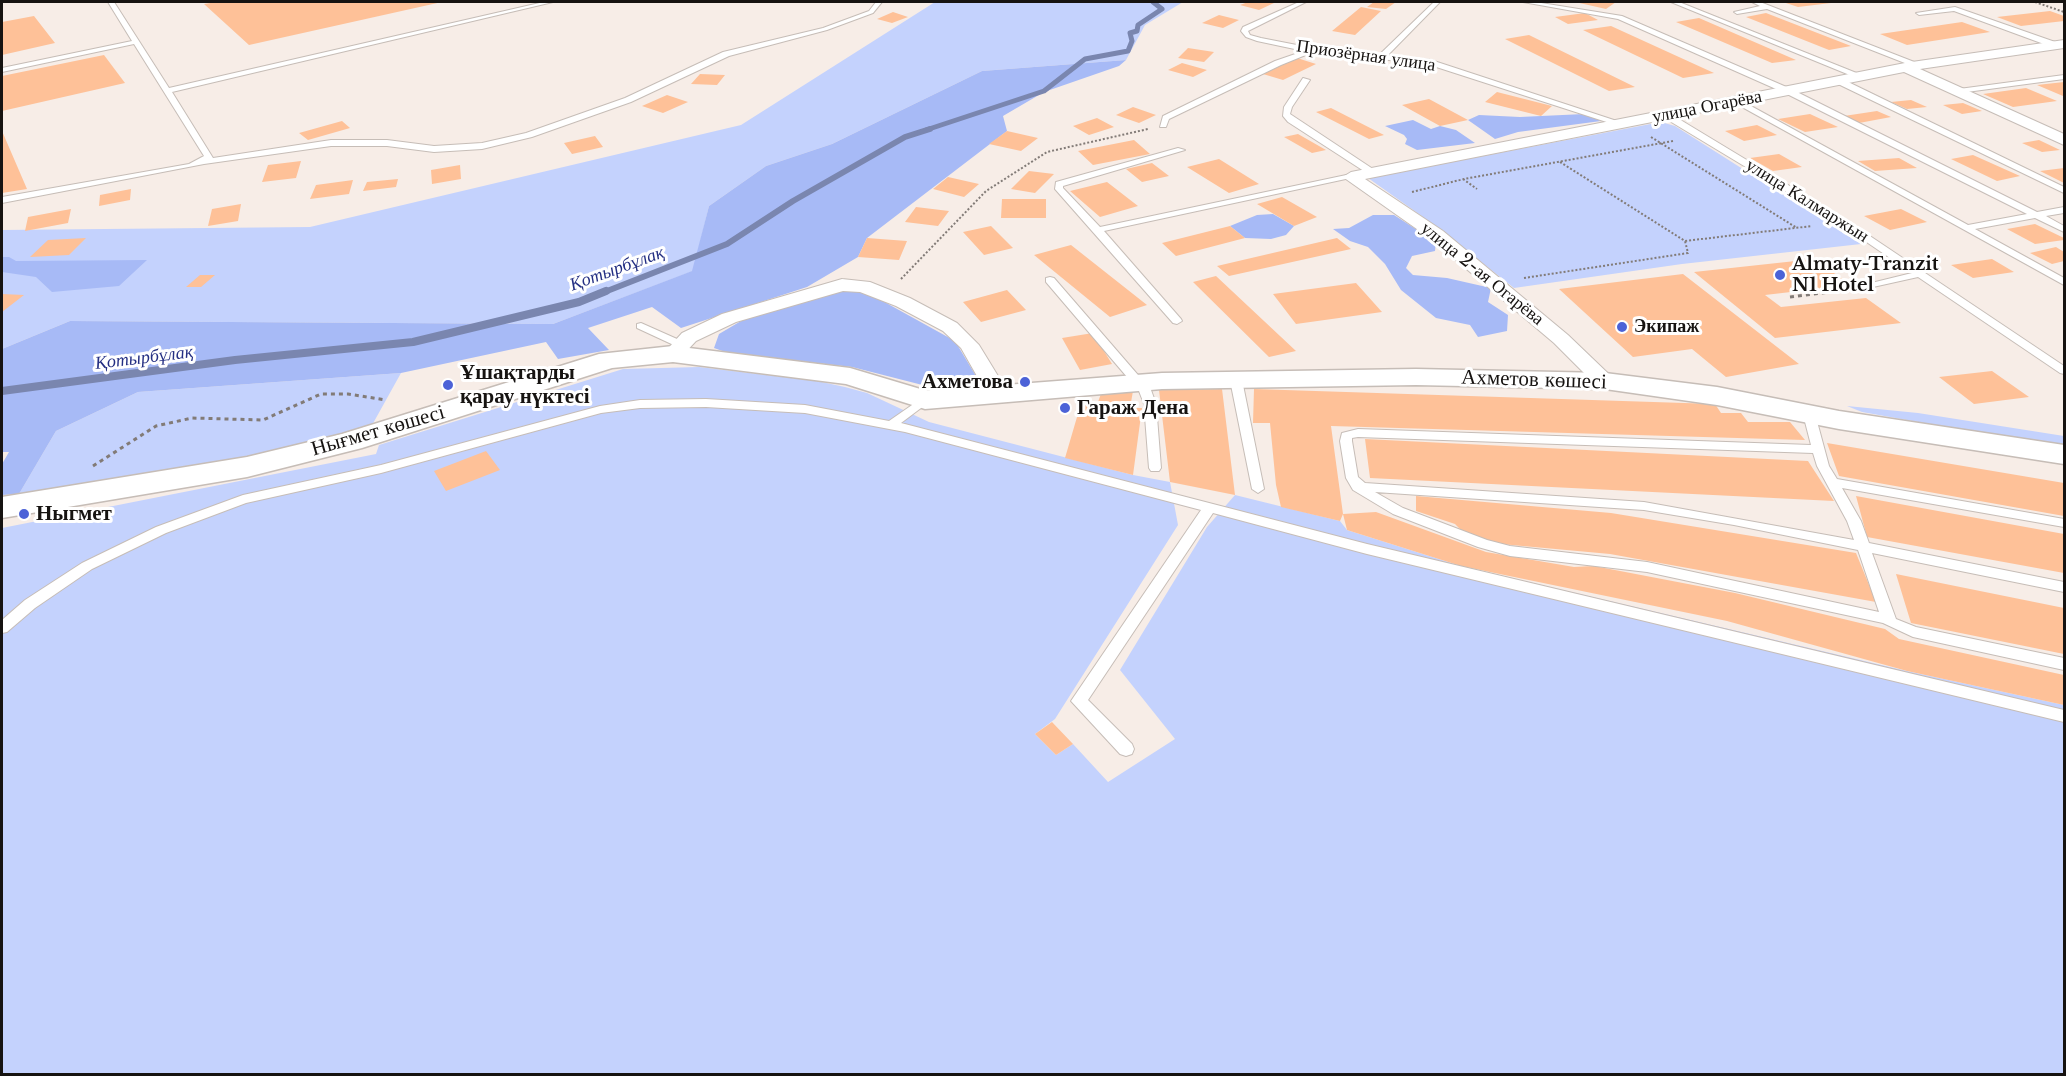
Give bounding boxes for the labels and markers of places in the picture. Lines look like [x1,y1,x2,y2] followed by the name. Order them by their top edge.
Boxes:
[1792,254,1939,296] place label: Almaty-Tranzit N1 Hotel
[1773,268,1787,282] marker: Almaty-Tranzit N1 Hotel
[1634,316,1699,338] place label: Экипаж
[1615,320,1629,334] marker: Экипаж
[460,360,590,410] place label: Ұшақтарды қарау нүктесі
[922,369,1013,395] place label: Ахметова
[1018,375,1032,389] marker: Ахметова
[441,378,455,392] marker: Ұшақтарды қарау нүктесі
[1077,395,1189,421] place label: Гараж Дена
[1058,401,1072,415] marker: Гараж Дена
[36,501,112,527] place label: Ныгмет
[17,507,31,521] marker: Ныгмет

